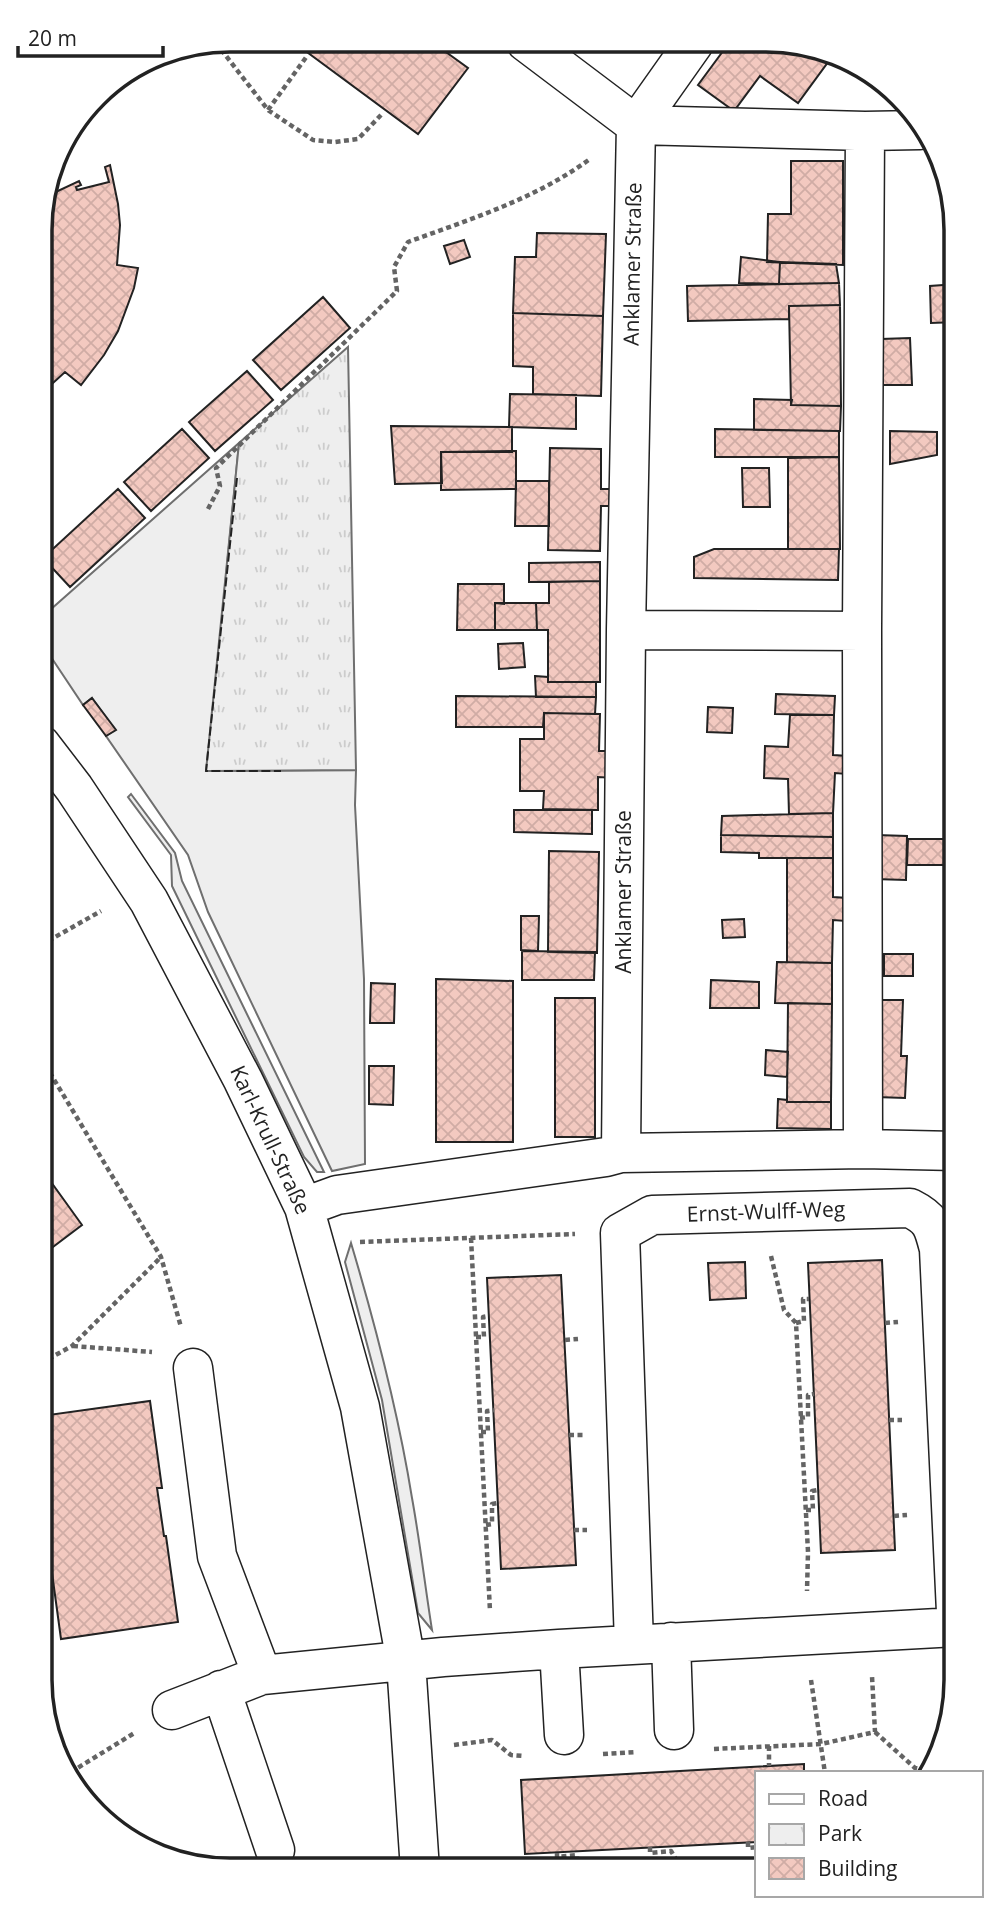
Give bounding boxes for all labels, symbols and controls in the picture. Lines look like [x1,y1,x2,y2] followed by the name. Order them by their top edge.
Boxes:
[18,14,163,58] scale bar
[28,24,77,52] text: 20 m
[617,182,647,346] street label: Anklamer Straße
[609,810,637,974] street label: Anklamer Straße
[224,1061,318,1218] street label: Karl-Krull-Straße
[686,1194,846,1228] street label: Ernst-Wulff-Weg
[755,1771,983,1897] legend
[818,1784,868,1812] text: Road
[818,1819,862,1847] text: Park
[818,1854,897,1882] text: Building

